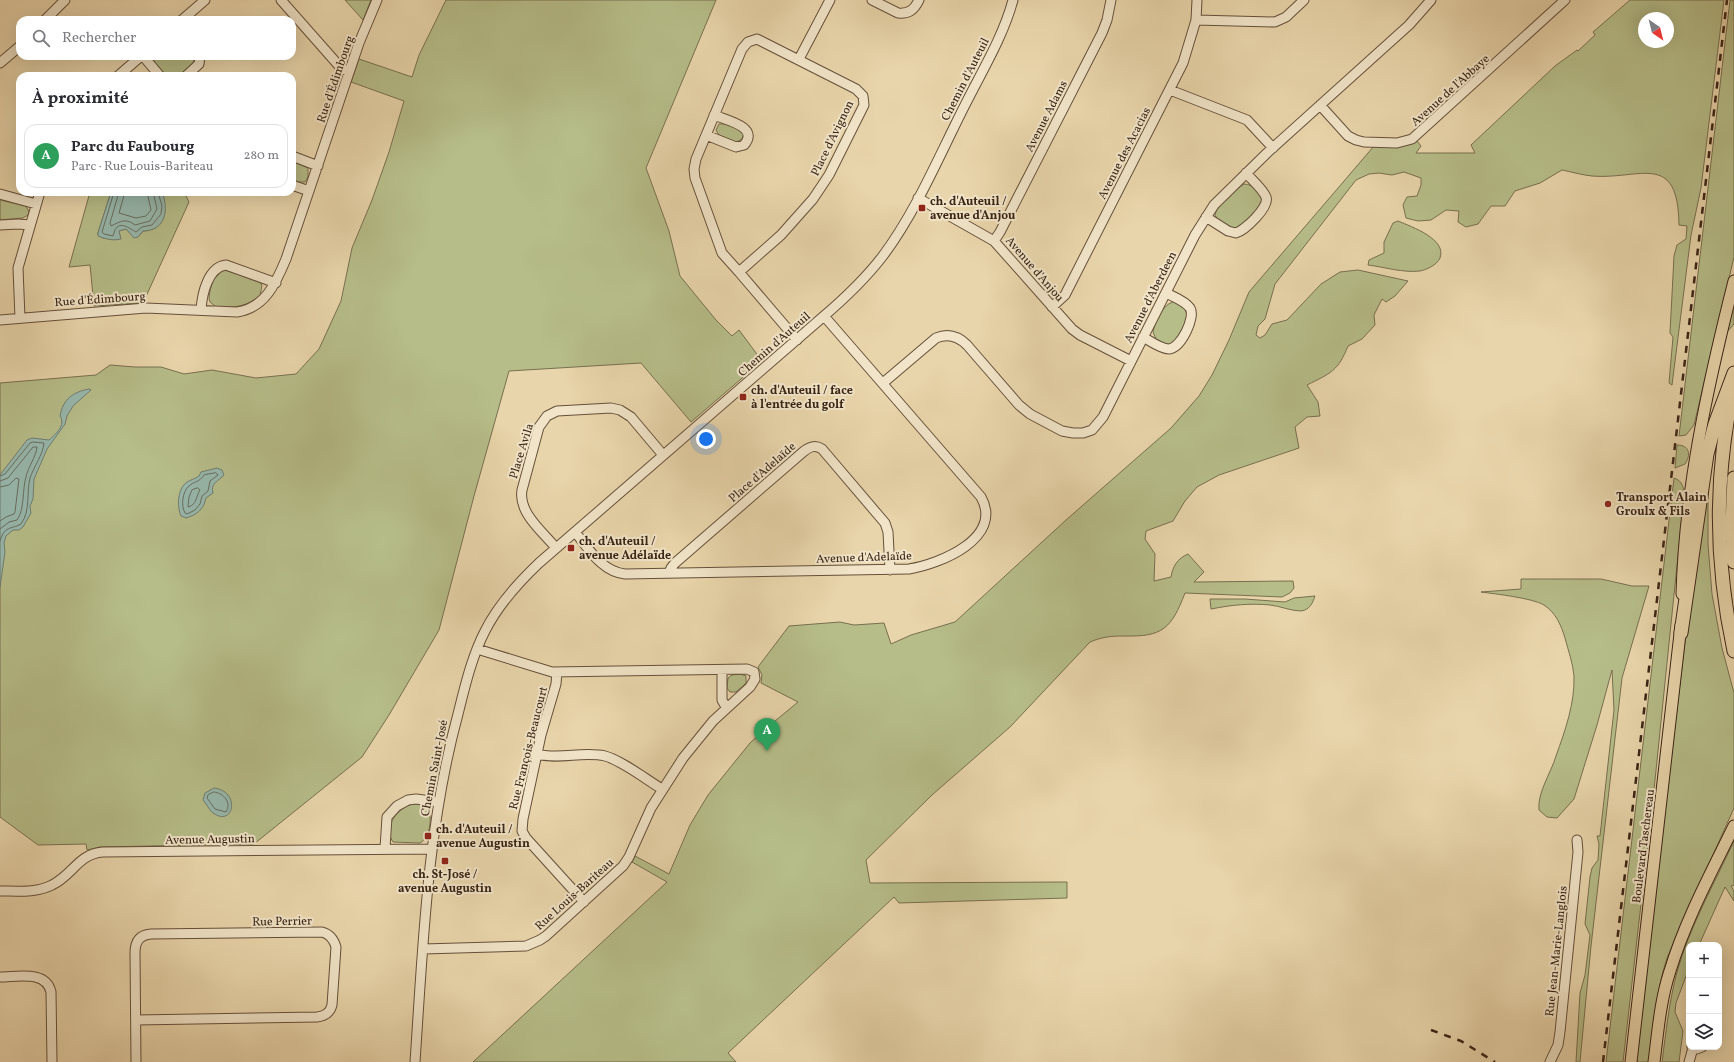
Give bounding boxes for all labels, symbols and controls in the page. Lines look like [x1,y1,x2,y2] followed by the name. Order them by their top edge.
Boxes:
[1638,12,1674,48] north arrow
[16,16,296,60] search box
[30,27,52,49] icon: search
[62,28,136,49] text: Rechercher
[313,33,358,125] street label: Rue d'Édimbourg
[938,35,994,124] street label: Chemin d'Auteuil
[1408,51,1494,130] street label: Avenue de l'Abbaye
[1022,78,1072,155] street label: Avenue Adams
[32,87,129,110] text: À proximité
[808,98,858,179] street label: Place d'Avignon
[1095,105,1155,202] street label: Avenue des Acacias
[71,137,195,158] text: Parc du Faubourg
[41,147,51,165] text: A
[243,147,279,165] text: 280 m
[71,158,213,176] text: Parc · Rue Louis-Bariteau
[930,194,1016,224] place label: ch. d'Auteuil / avenue d'Anjou
[917,203,927,213] marker: ch. d'Auteuil / avenue d'Anjou
[1001,234,1067,306] street label: Avenue d'Anjou
[1121,249,1181,346] street label: Avenue d'Aberdeen
[54,288,146,311] street label: Rue d'Édimbourg
[735,309,815,381] street label: Chemin d'Auteuil
[751,383,853,413] place label: ch. d'Auteuil / face à l'entrée du golf
[738,392,748,402] marker: ch. d'Auteuil / face à l'entrée du golf
[506,422,538,481] street label: Place Avila
[696,429,716,449] your location
[726,439,800,506] street label: Place d'Adelaïde
[1616,490,1707,520] place label: Transport Alain Groulx & Fils
[1603,499,1613,509] marker: Transport Alain Groulx & Fils
[579,534,671,564] place label: ch. d'Auteuil / avenue Adélaïde
[566,543,576,553] marker: ch. d'Auteuil / avenue Adélaïde
[816,548,913,568] street label: Avenue d'Adelaïde
[506,685,552,812] street label: Rue François-Beaucourt
[418,718,452,818] street label: Chemin Saint-José
[754,718,780,751] pin: A
[1629,788,1659,904] street label: Boulevard Taschereau
[436,822,530,852] place label: ch. d'Auteuil / avenue Augustin
[165,831,255,849] street label: Avenue Augustin
[423,831,433,841] marker: ch. d'Auteuil / avenue Augustin
[532,855,618,934] street label: Rue Louis-Bariteau
[440,856,450,866] marker: ch. St-José / avenue Augustin
[398,867,492,897] place label: ch. St-José / avenue Augustin
[1542,885,1572,1017] street label: Rue Jean-Marie-Langlois
[252,913,312,931] street label: Rue Perrier
[1686,942,1722,1050] map controls
[1686,942,1722,978] button: +
[1686,978,1722,1014] button: −
[1686,1014,1722,1050] button: layers

